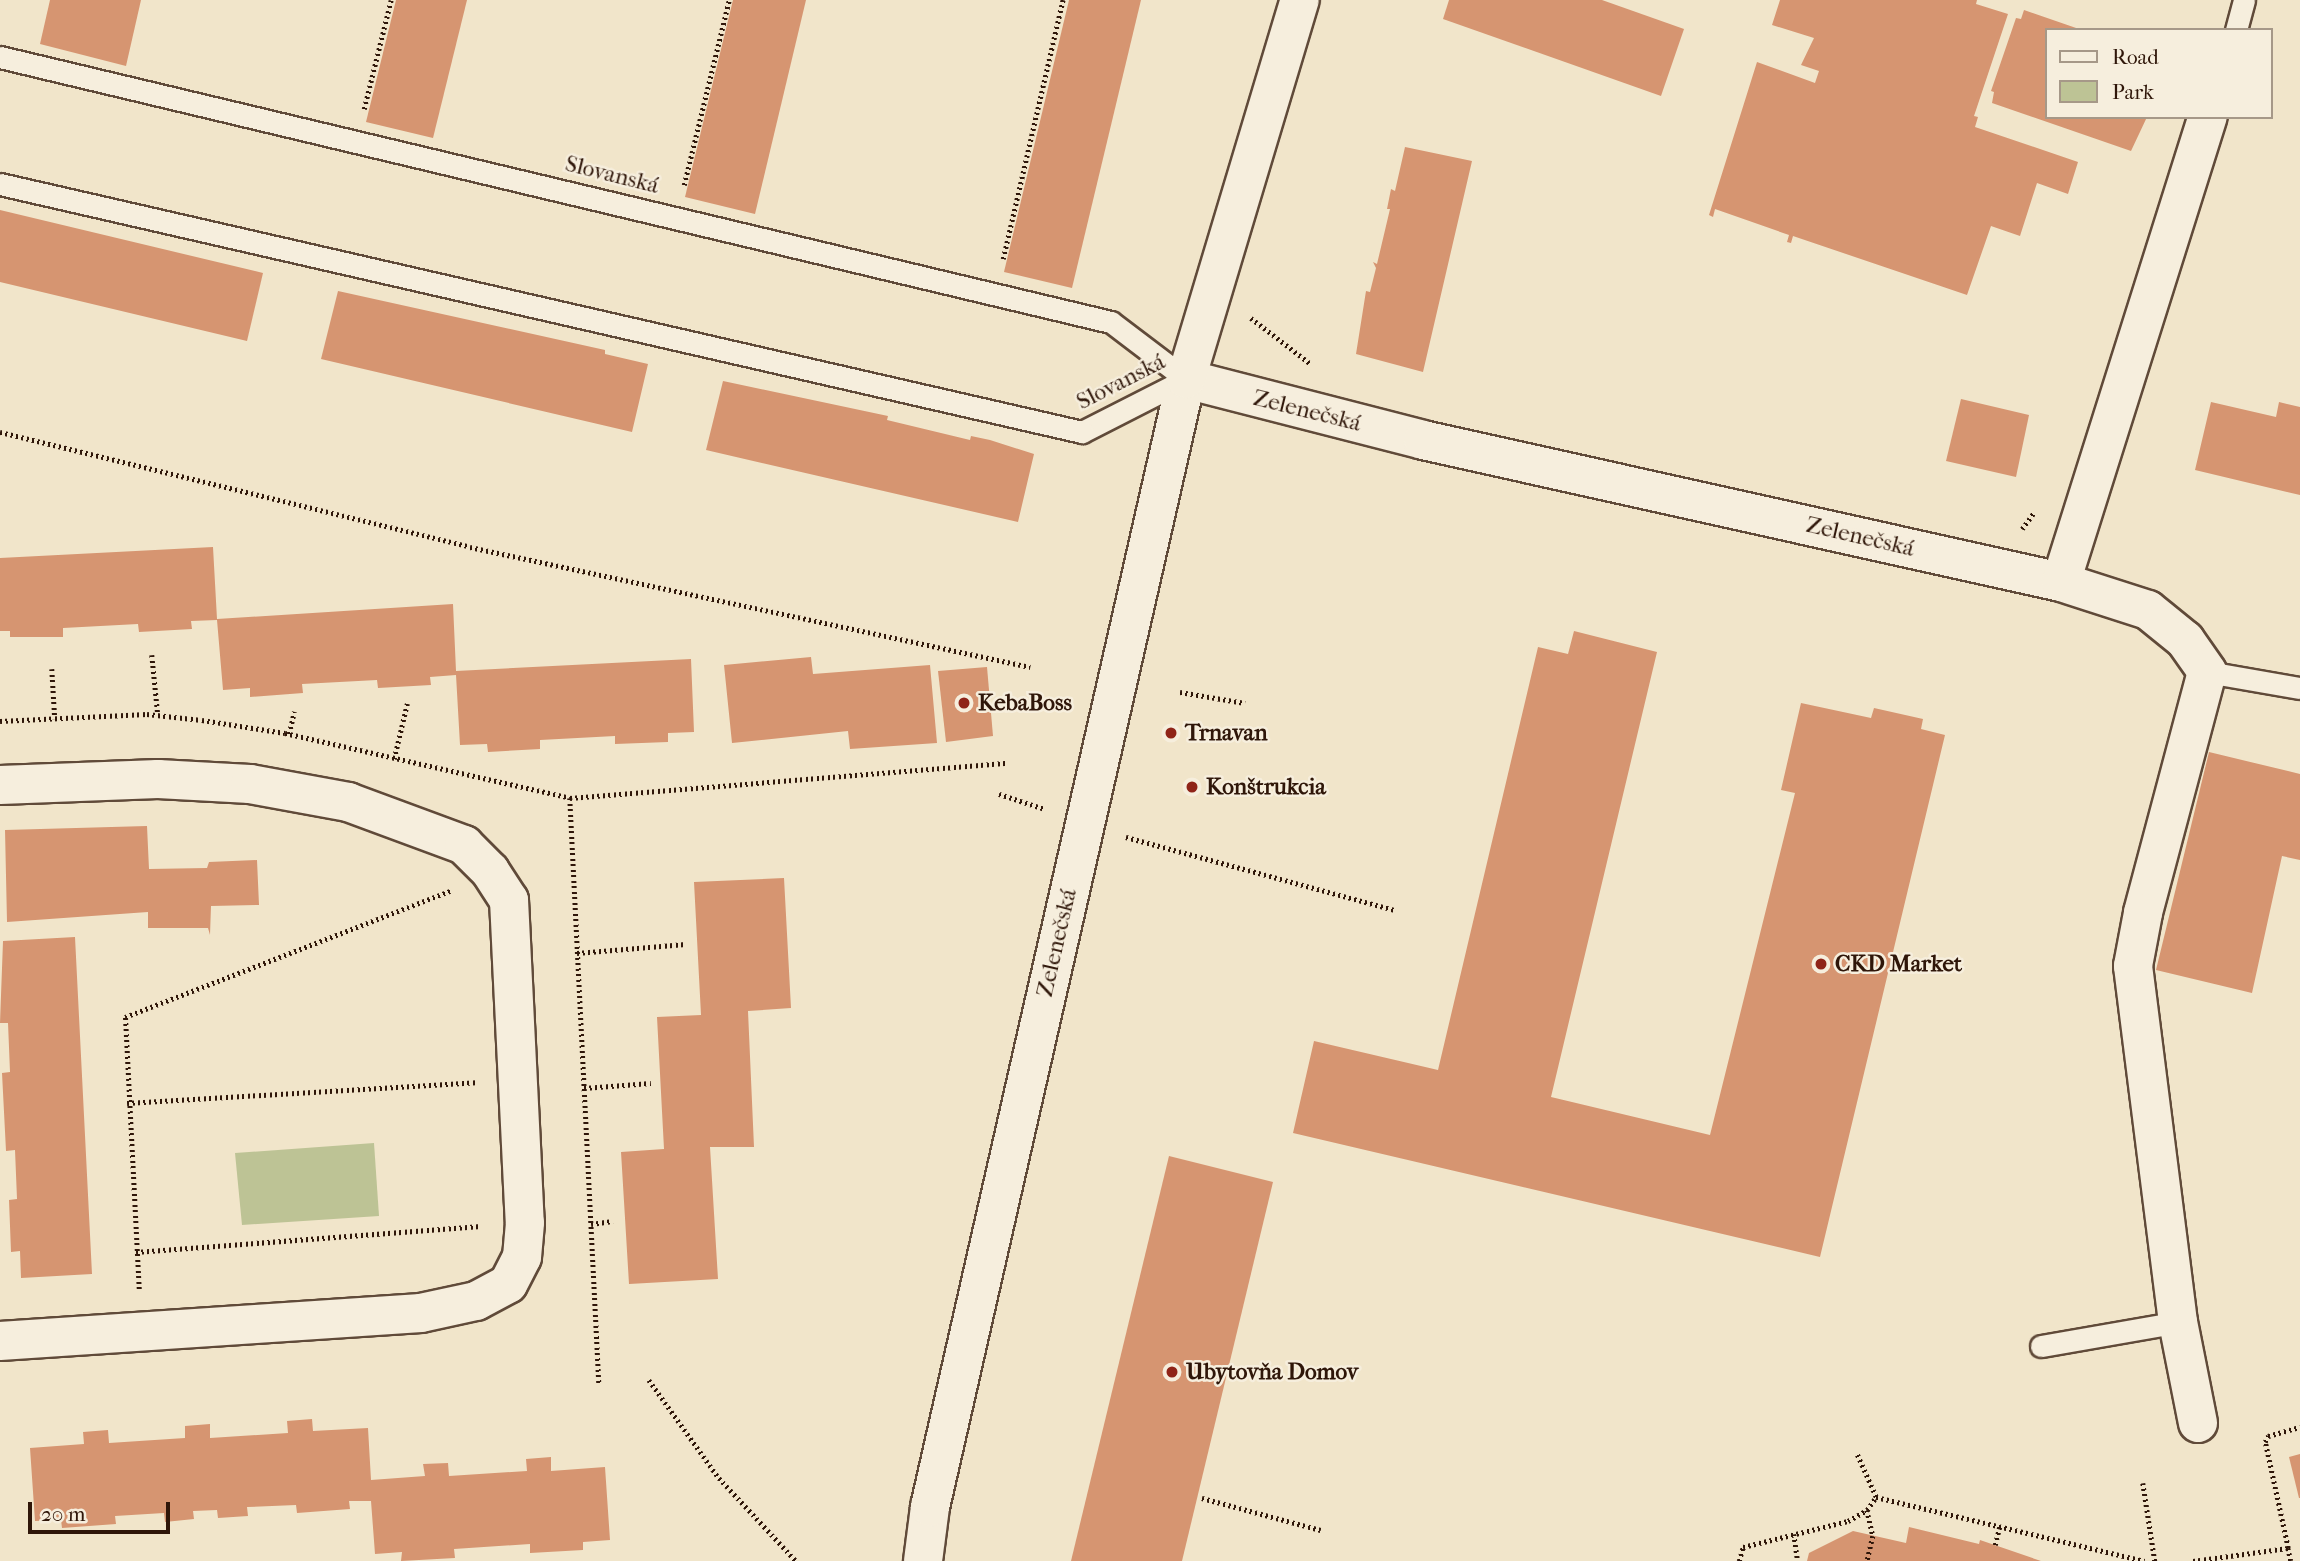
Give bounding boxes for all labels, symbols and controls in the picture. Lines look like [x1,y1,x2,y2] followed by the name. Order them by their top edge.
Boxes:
[2044,28,2272,119] legend
[2112,45,2159,69] text: Road
[2112,80,2154,104] text: Park
[562,150,662,200] street label: Slovanská
[1072,348,1170,416] street label: Slovanská
[1250,384,1364,438] street label: Zelenečská
[1803,511,1917,563] street label: Zelenečská
[978,689,1072,717] place label: KebaBoss
[956,695,972,711] marker: KebaBoss
[1185,719,1268,747] place label: Trnavan
[1163,725,1179,741] marker: Trnavan
[1206,773,1326,801] place label: Konštrukcia
[1184,779,1200,795] marker: Konštrukcia
[1031,886,1083,1000] street label: Zelenečská
[1835,950,1962,978] place label: CKD Market
[1813,956,1829,972] marker: CKD Market
[1186,1358,1358,1386] place label: Ubytovňa Domov
[1164,1364,1180,1380] marker: Ubytovňa Domov
[32,1488,173,1532] scale bar
[41,1502,85,1526] text: 20 m

